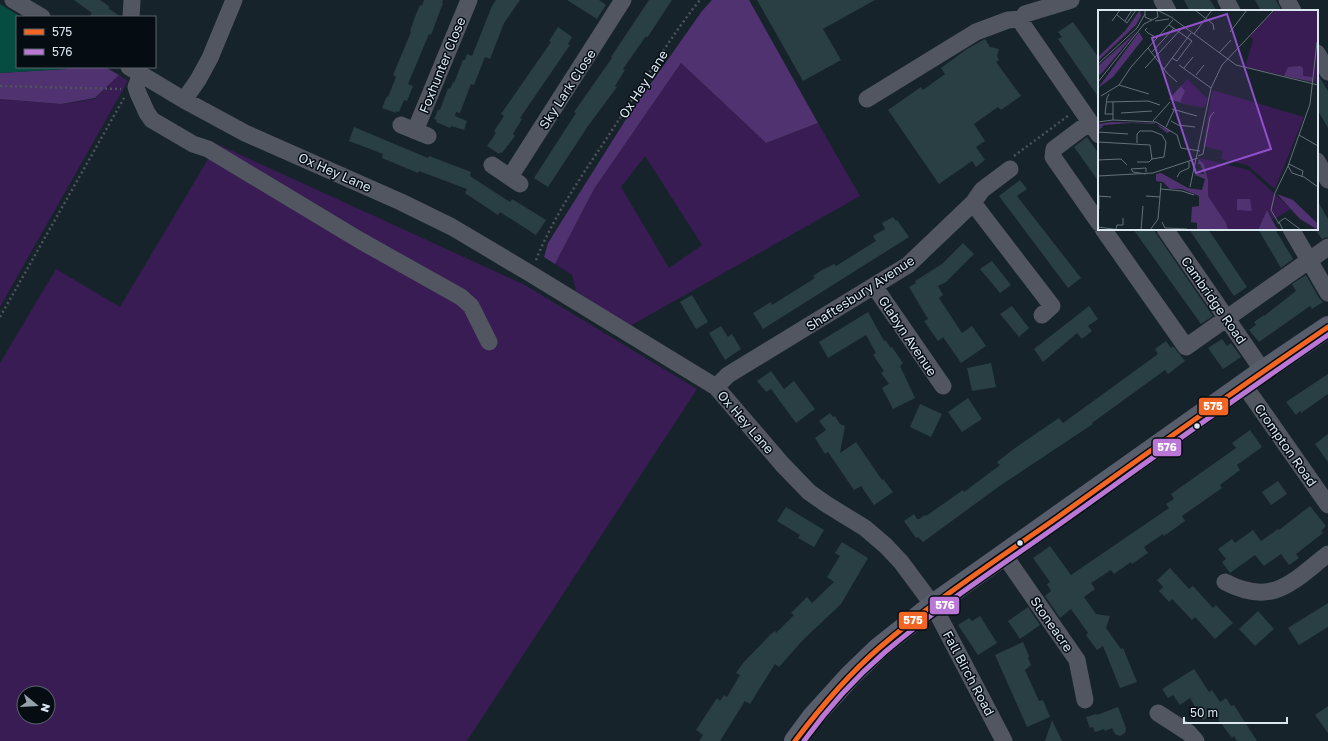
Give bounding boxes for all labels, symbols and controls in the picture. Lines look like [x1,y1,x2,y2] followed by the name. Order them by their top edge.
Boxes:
[1098,10,1318,230] inset map
[415,15,469,115] street label: Foxhunter Close
[16,16,156,68] legend
[52,24,72,39] text: 575
[52,44,73,59] text: 576
[535,46,599,132] street label: Sky Lark Close
[615,47,671,121] street label: Ox Hey Lane
[296,149,374,195] street label: Ox Hey Lane
[803,252,917,334] street label: Shaftesbury Avenue
[1178,253,1250,347] street label: Cambridge Road
[875,293,941,379] street label: Glabyn Avenue
[714,387,778,457] street label: Ox Hey Lane
[1198,397,1229,416] line badge: 575
[1203,399,1223,412] text: 575
[1252,401,1320,489] street label: Crompton Road
[1192,421,1202,431] unlabelled marker
[1152,438,1182,457] line badge: 576
[1157,440,1177,453] text: 576
[1015,538,1025,548] unlabelled marker
[1027,593,1077,655] street label: Stoneacre
[929,596,960,615] line badge: 576
[935,598,955,611] text: 576
[898,611,928,630] line badge: 575
[903,613,923,626] text: 575
[940,628,998,718] street label: Fall Birch Road
[16,685,56,725] north arrow
[1184,699,1287,725] scale bar
[39,702,53,714] text: N
[1190,705,1218,720] text: 50 m

